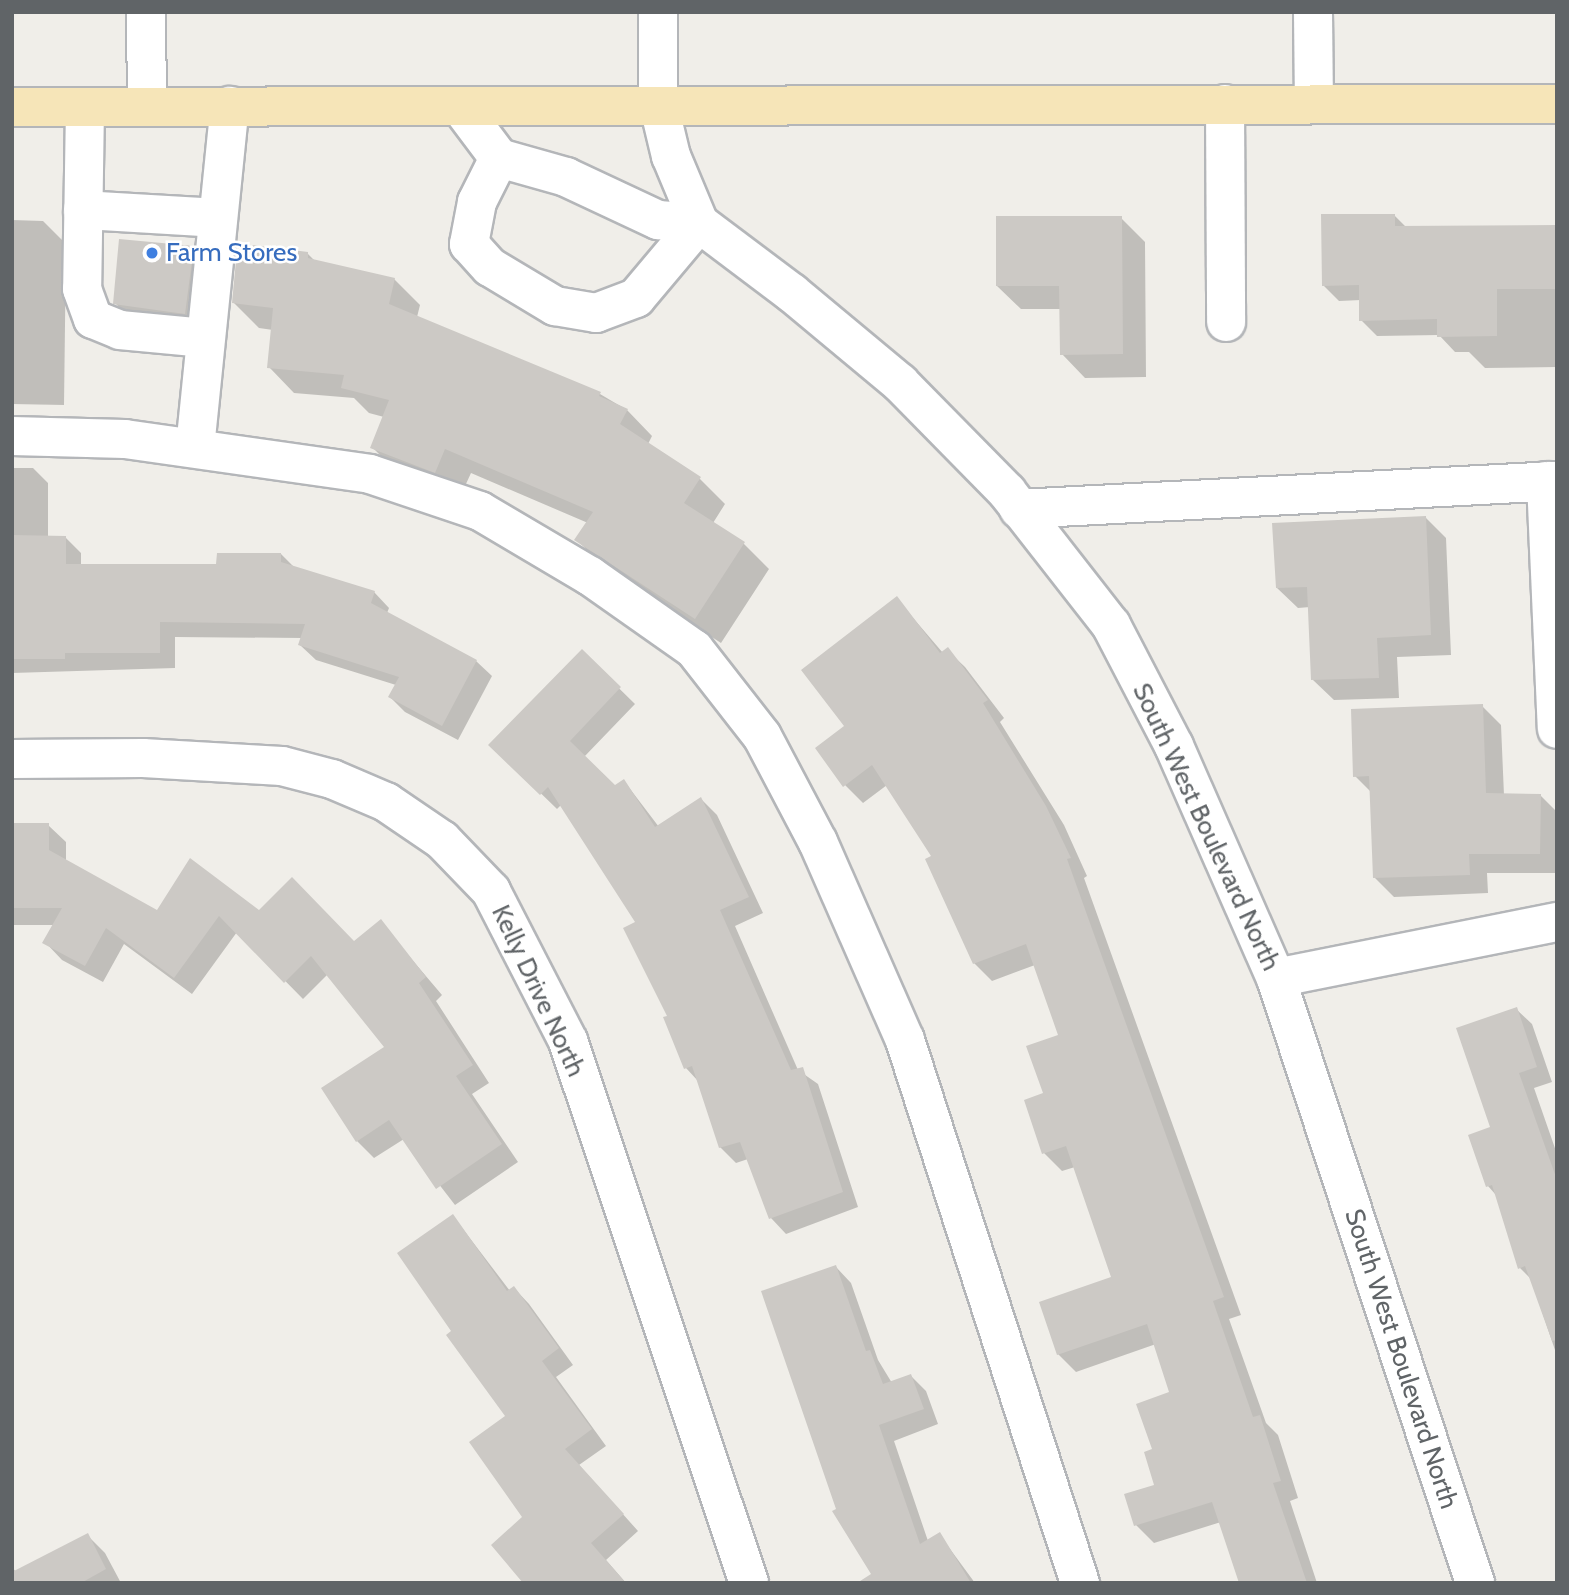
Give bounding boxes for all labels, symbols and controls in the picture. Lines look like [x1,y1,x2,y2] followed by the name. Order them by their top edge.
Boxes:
[166,237,297,269] place label: Farm Stores
[144,245,160,261] marker: Farm Stores
[1126,678,1286,976] street label: South West Boulevard North
[485,900,591,1082] street label: Kelly Drive North
[1338,1205,1464,1513] street label: South West Boulevard North

